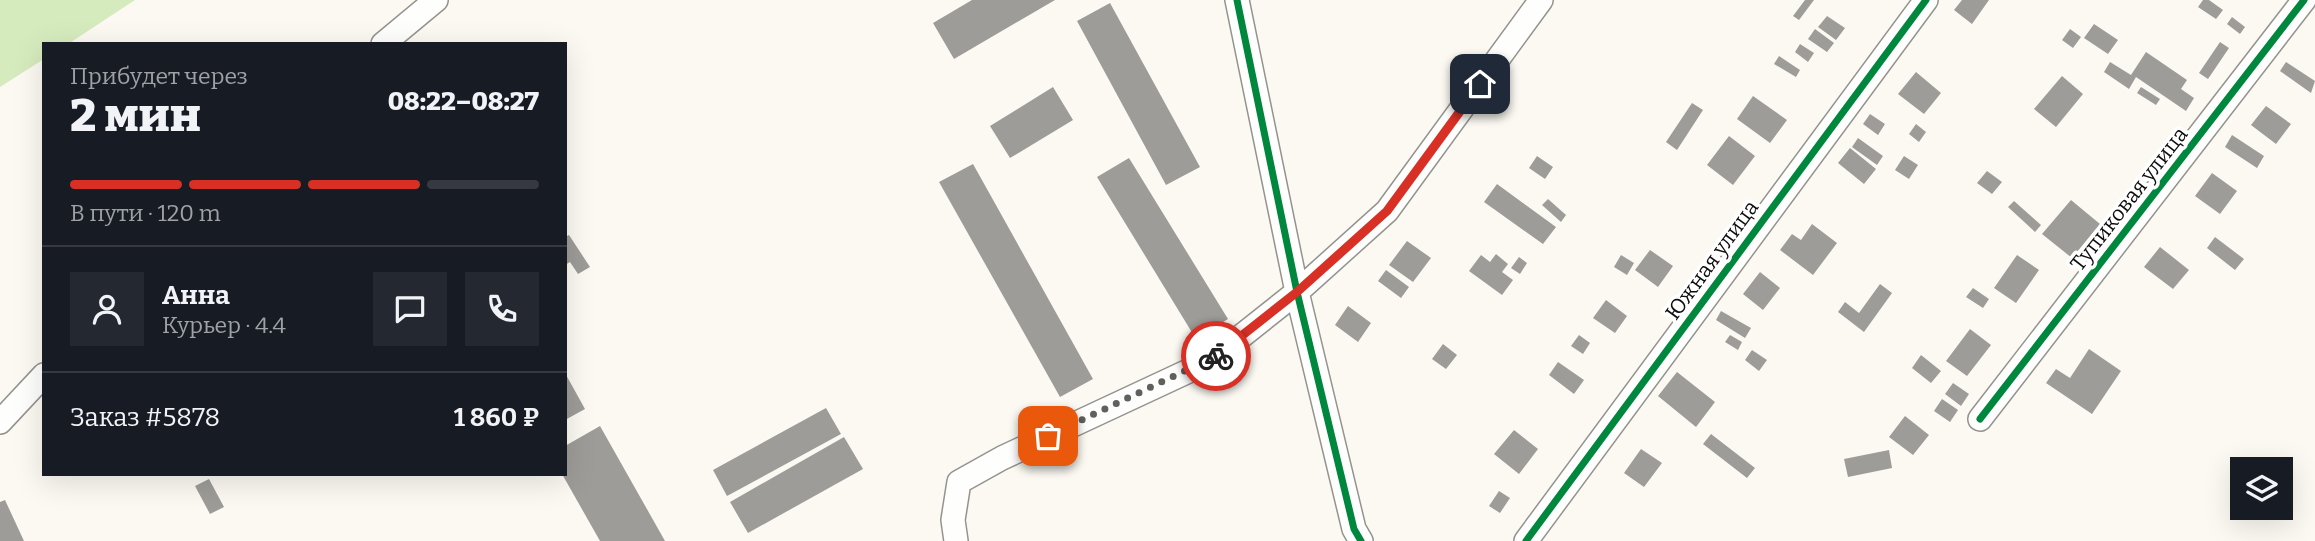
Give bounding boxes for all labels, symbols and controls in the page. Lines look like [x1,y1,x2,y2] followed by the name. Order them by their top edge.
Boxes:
[1450,54,1510,114] pin
[70,62,248,90] text: Прибудет через
[1461,65,1499,103] icon: home
[388,86,539,117] text: 08:22–08:27
[70,88,201,143] text: 2 мин
[2065,121,2194,276] street label: Тупиковая улица
[1660,195,1764,325] street label: Южная улица
[70,199,221,227] text: В пути · 120 m
[70,272,144,346] button: person
[373,272,447,346] button: chat
[465,272,539,346] button: phone
[162,280,230,311] text: Анна
[162,311,286,339] text: Курьер · 4.4
[1181,321,1251,391] courier
[1197,337,1235,375] icon: bike
[70,402,220,433] text: Заказ #5878
[454,402,539,433] text: 1 860 ₽
[1018,406,1078,466] pin
[1029,417,1067,455] icon: bag
[2230,457,2293,520] map controls
[2230,457,2293,520] button: layers

